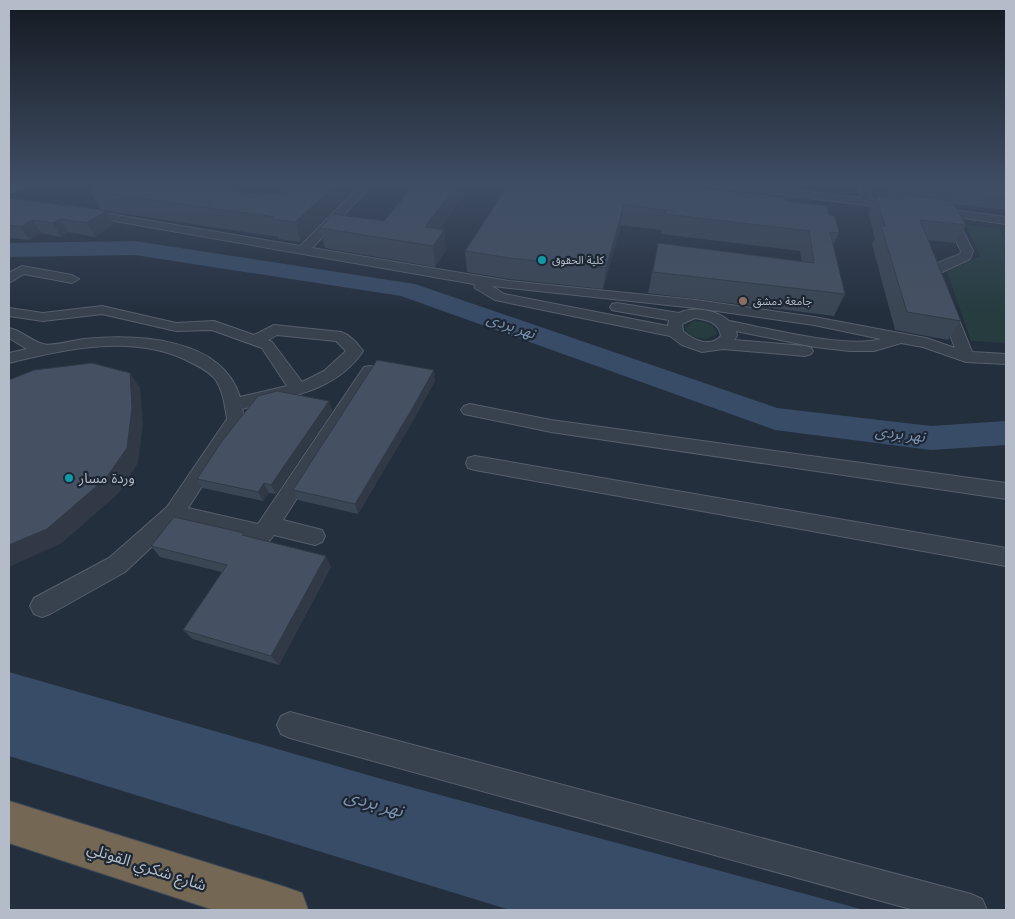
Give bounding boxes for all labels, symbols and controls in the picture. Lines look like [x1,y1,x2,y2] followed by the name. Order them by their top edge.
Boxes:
[552,253,604,267] place label: كلية الحقوق
[536,254,548,266] marker: كلية الحقوق
[753,294,812,308] place label: جامعة دمشق
[737,295,749,307] marker: جامعة دمشق
[484,308,539,343] water label: نهر بردى
[874,421,928,446] water label: نهر بردى
[78,469,135,487] place label: وردة مسار
[63,472,75,484] marker: وردة مسار
[342,784,408,822] water label: نهر بردى
[84,837,209,898] street label: شارع شكري القوتلي

